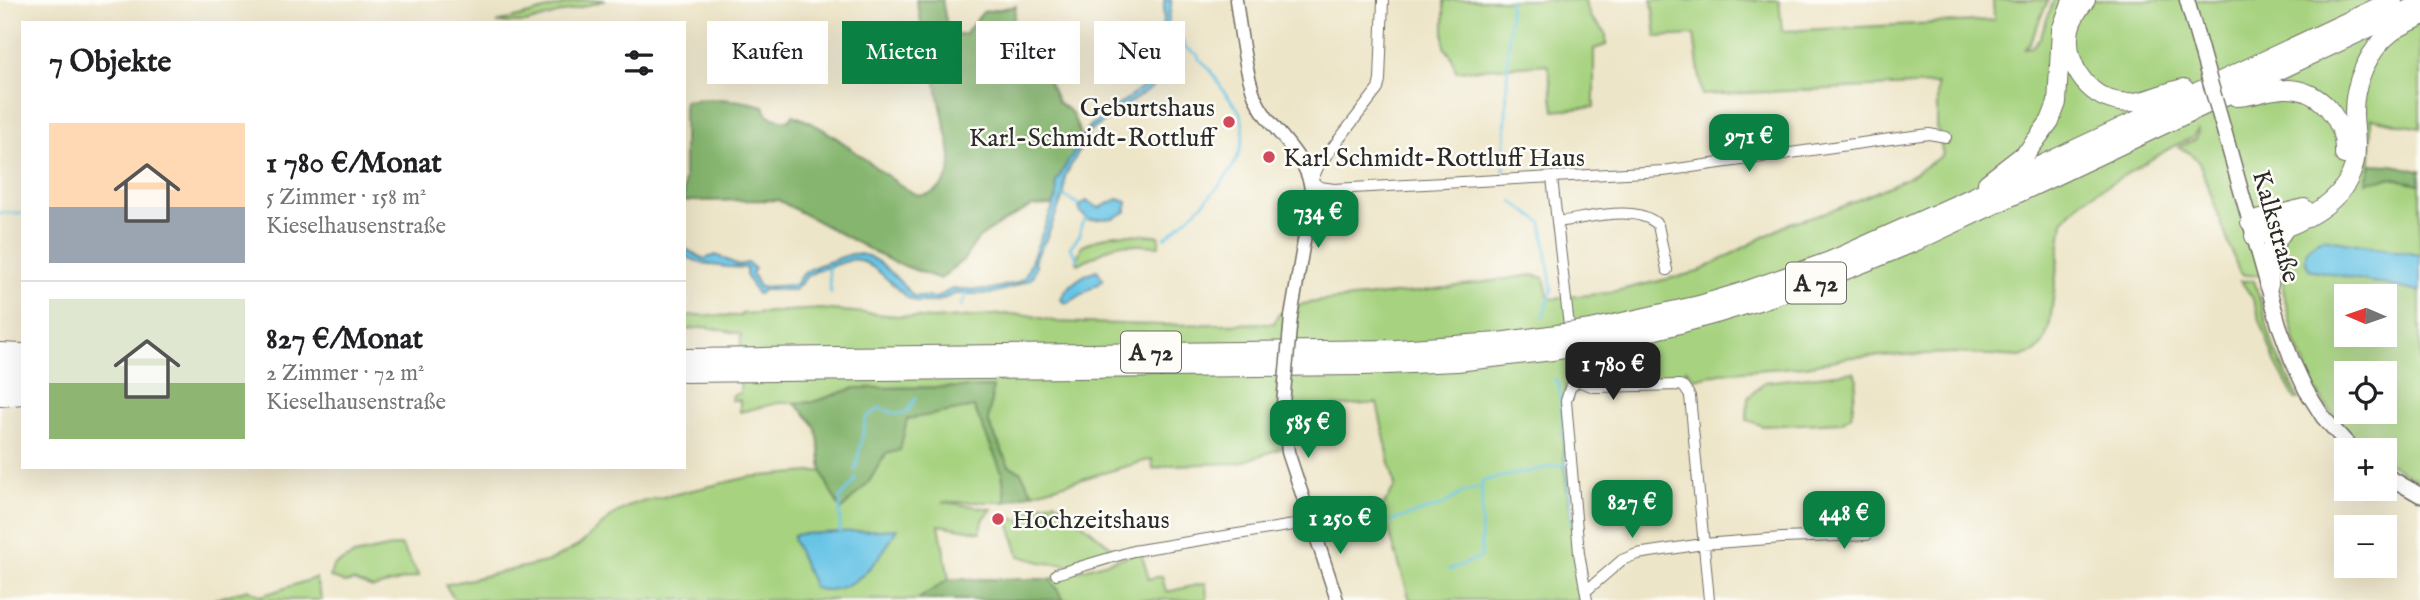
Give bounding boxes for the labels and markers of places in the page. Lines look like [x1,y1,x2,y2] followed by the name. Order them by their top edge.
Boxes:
[969,92,1218,155] place label: Geburtshaus Karl-Schmidt-Rottluff
[1221,114,1237,130] marker: Geburtshaus Karl-Schmidt-Rottluff
[1700,114,1798,174] pin: 971 €
[1283,142,1585,175] place label: Karl Schmidt-Rottluff Haus
[1261,149,1277,165] marker: Karl Schmidt-Rottluff Haus
[1269,190,1367,250] pin: 734 €
[1548,342,1678,402] pin: 1 780 €
[1259,400,1357,460] pin: 585 €
[1583,480,1681,540] pin: 827 €
[1795,491,1893,551] pin: 448 €
[1275,496,1405,556] pin: 1 250 €
[1012,504,1170,537] place label: Hochzeitshaus
[990,511,1006,527] marker: Hochzeitshaus

